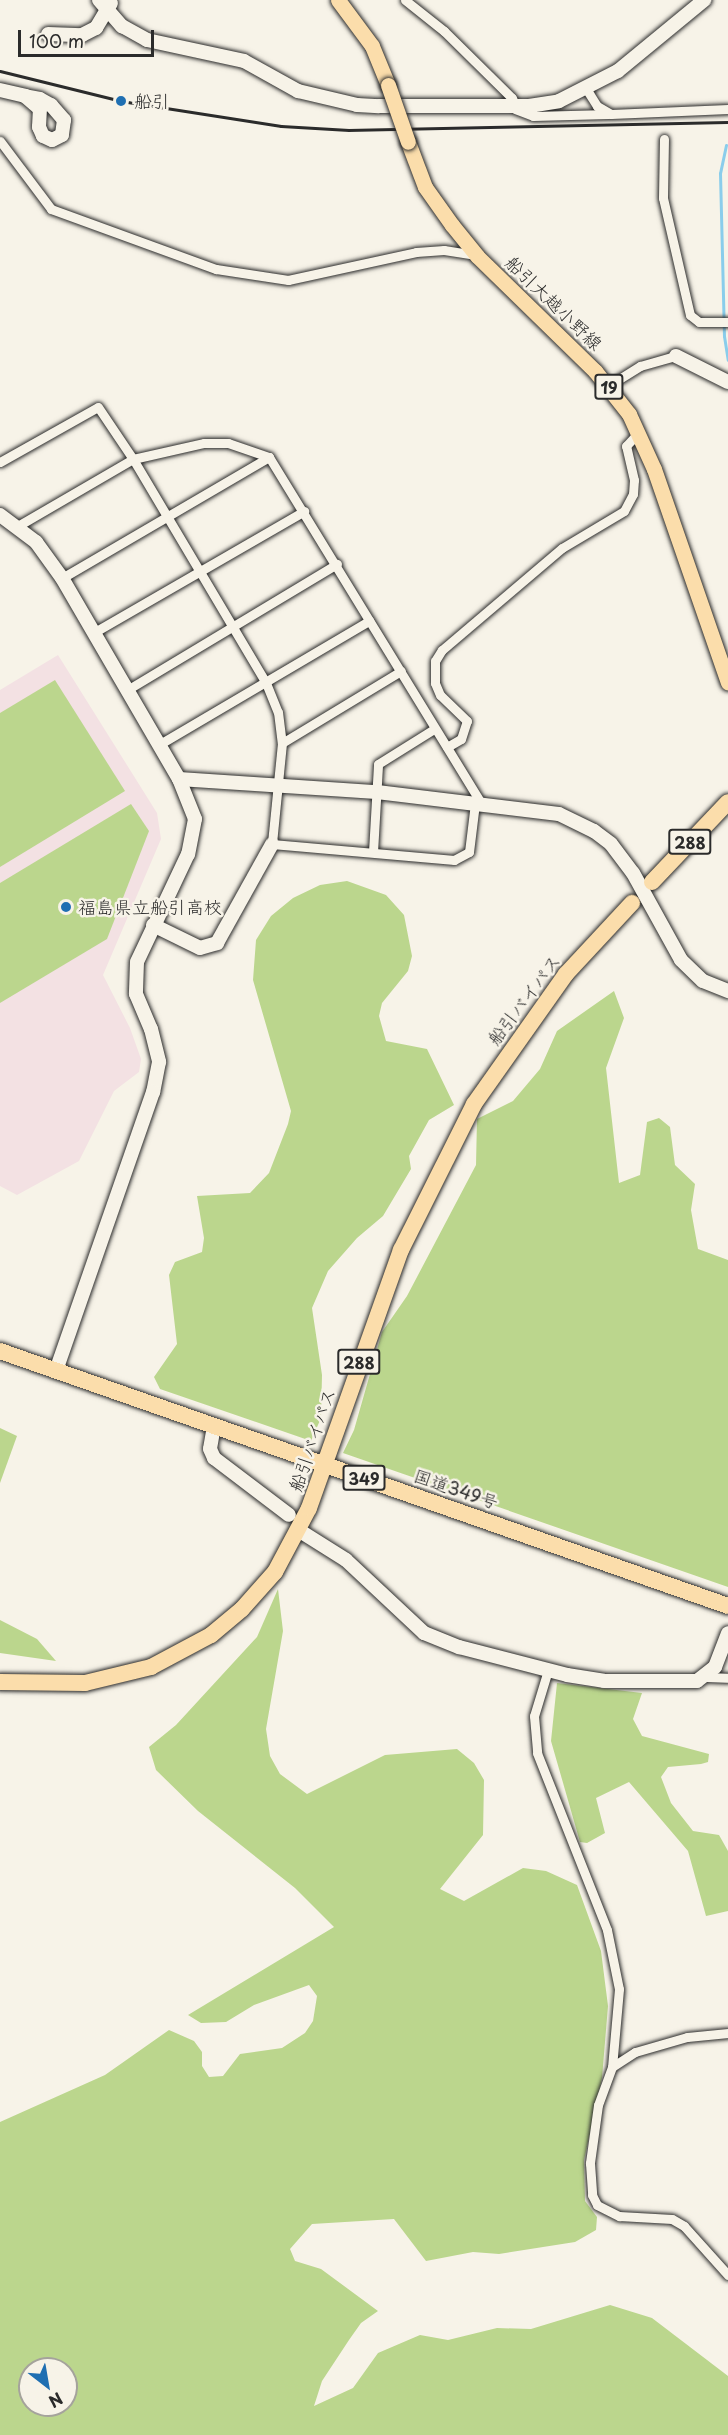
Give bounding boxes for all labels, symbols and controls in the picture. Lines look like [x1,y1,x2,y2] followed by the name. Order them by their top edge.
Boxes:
[21,18,158,56] scale bar
[29,27,84,54] text: 100 m
[134,90,170,112] place label: 船引
[112,92,130,110] marker: 船引
[501,251,607,355] street label: 船引大越小野線
[594,374,624,400] road number: 19
[668,829,712,855] road number: 288
[78,896,222,918] place label: 福島県立船引高校
[59,900,73,914] marker: 福島県立船引高校
[483,950,565,1050] street label: 船引バイパス
[336,1349,382,1375] road number: 288
[284,1385,340,1495] street label: 船引バイパス
[411,1464,501,1514] street label: 国道349号
[342,1465,386,1491] road number: 349
[18,2357,78,2417] north arrow
[45,2387,68,2414] text: N

